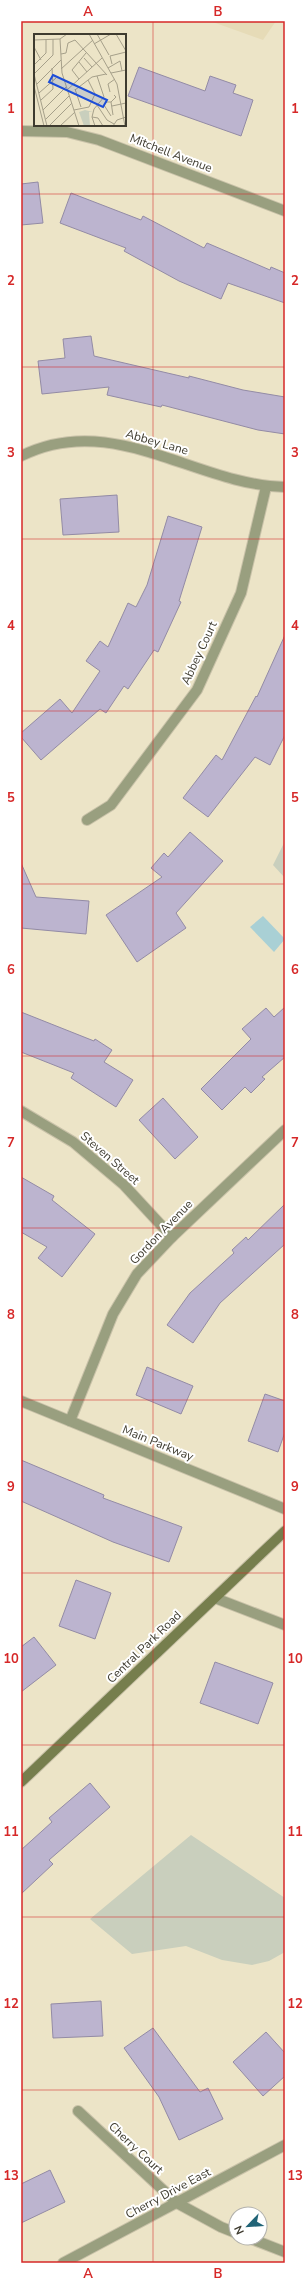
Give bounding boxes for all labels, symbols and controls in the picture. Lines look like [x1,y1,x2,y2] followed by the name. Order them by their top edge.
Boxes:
[83,3,93,21] text: A
[214,3,223,21] text: B
[34,34,126,126] inset map
[7,100,15,118] text: 1
[291,100,299,118] text: 1
[128,130,214,176] street label: Mitchell Avenue
[7,272,15,290] text: 2
[291,272,299,290] text: 2
[124,425,190,459] street label: Abbey Lane
[7,444,15,462] text: 3
[291,444,299,462] text: 3
[7,617,15,635] text: 4
[291,617,299,635] text: 4
[177,618,221,687] street label: Abbey Court
[7,789,15,807] text: 5
[291,789,299,807] text: 5
[7,961,15,979] text: 6
[291,961,299,979] text: 6
[77,1128,143,1188] street label: Steven Street
[7,1134,15,1152] text: 7
[291,1134,299,1152] text: 7
[126,1196,196,1268] street label: Gordon Avenue
[7,1306,15,1324] text: 8
[291,1306,299,1324] text: 8
[120,1421,197,1465] street label: Main Parkway
[7,1478,15,1496] text: 9
[291,1478,299,1496] text: 9
[103,1607,185,1687] street label: Central Park Road
[3,1650,19,1668] text: 10
[287,1650,303,1668] text: 10
[3,1823,19,1841] text: 11
[287,1823,303,1841] text: 11
[3,1995,19,2013] text: 12
[287,1995,303,2013] text: 12
[105,2118,167,2178] street label: Cherry Court
[123,2163,214,2222] street label: Cherry Drive East
[3,2167,19,2185] text: 13
[287,2167,303,2185] text: 13
[228,2206,268,2246] north arrow
[231,2223,248,2237] text: N
[83,2265,93,2283] text: A
[214,2265,223,2283] text: B

